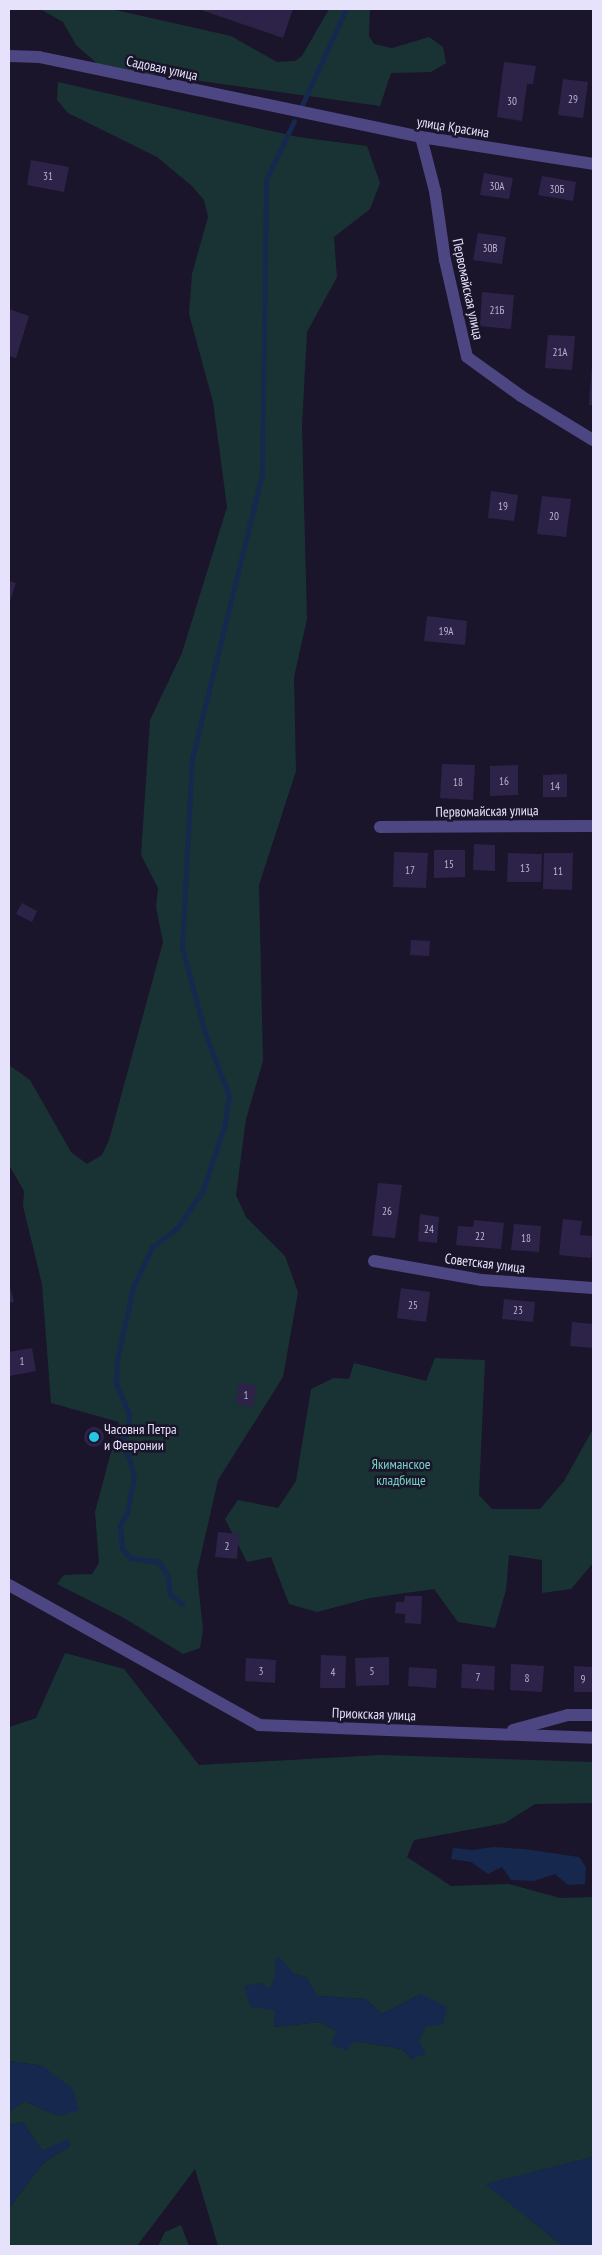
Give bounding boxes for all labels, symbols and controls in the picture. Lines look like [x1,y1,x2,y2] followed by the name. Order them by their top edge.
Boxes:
[125,52,199,84] street label: Садовая улица
[568,92,578,106] house number: 29
[507,94,517,108] house number: 30
[416,113,490,141] street label: улица Красина
[43,169,53,183] house number: 31
[489,179,505,193] house number: 30А
[550,182,564,196] house number: 30Б
[449,237,487,341] street label: Первомайская улица
[482,241,498,255] house number: 30В
[490,303,504,317] house number: 21Б
[552,345,568,359] house number: 21А
[498,499,508,513] house number: 19
[549,509,559,523] house number: 20
[438,624,454,638] house number: 19А
[499,774,509,788] house number: 16
[453,775,463,789] house number: 18
[550,779,560,793] house number: 14
[435,802,539,820] street label: Первомайская улица
[444,857,454,871] house number: 15
[520,861,530,875] house number: 13
[405,863,415,877] house number: 17
[553,864,563,878] house number: 11
[382,1204,392,1218] house number: 26
[424,1222,434,1236] house number: 24
[475,1229,485,1243] house number: 22
[521,1231,531,1245] house number: 18
[444,1250,526,1276] street label: Советская улица
[408,1298,418,1312] house number: 25
[513,1303,523,1317] house number: 23
[20,1354,24,1368] house number: 1
[244,1388,248,1402] house number: 1
[104,1421,177,1454] place label: Часовня Петра и Февронии
[88,1431,100,1443] marker: Часовня Петра и Февронии
[371,1456,431,1488] park label: Якиманское кладбище
[225,1539,229,1553] house number: 2
[259,1664,263,1678] house number: 3
[370,1664,374,1678] house number: 5
[331,1665,335,1679] house number: 4
[476,1670,480,1684] house number: 7
[525,1671,529,1685] house number: 8
[581,1672,585,1686] house number: 9
[332,1704,416,1724] street label: Приокская улица

